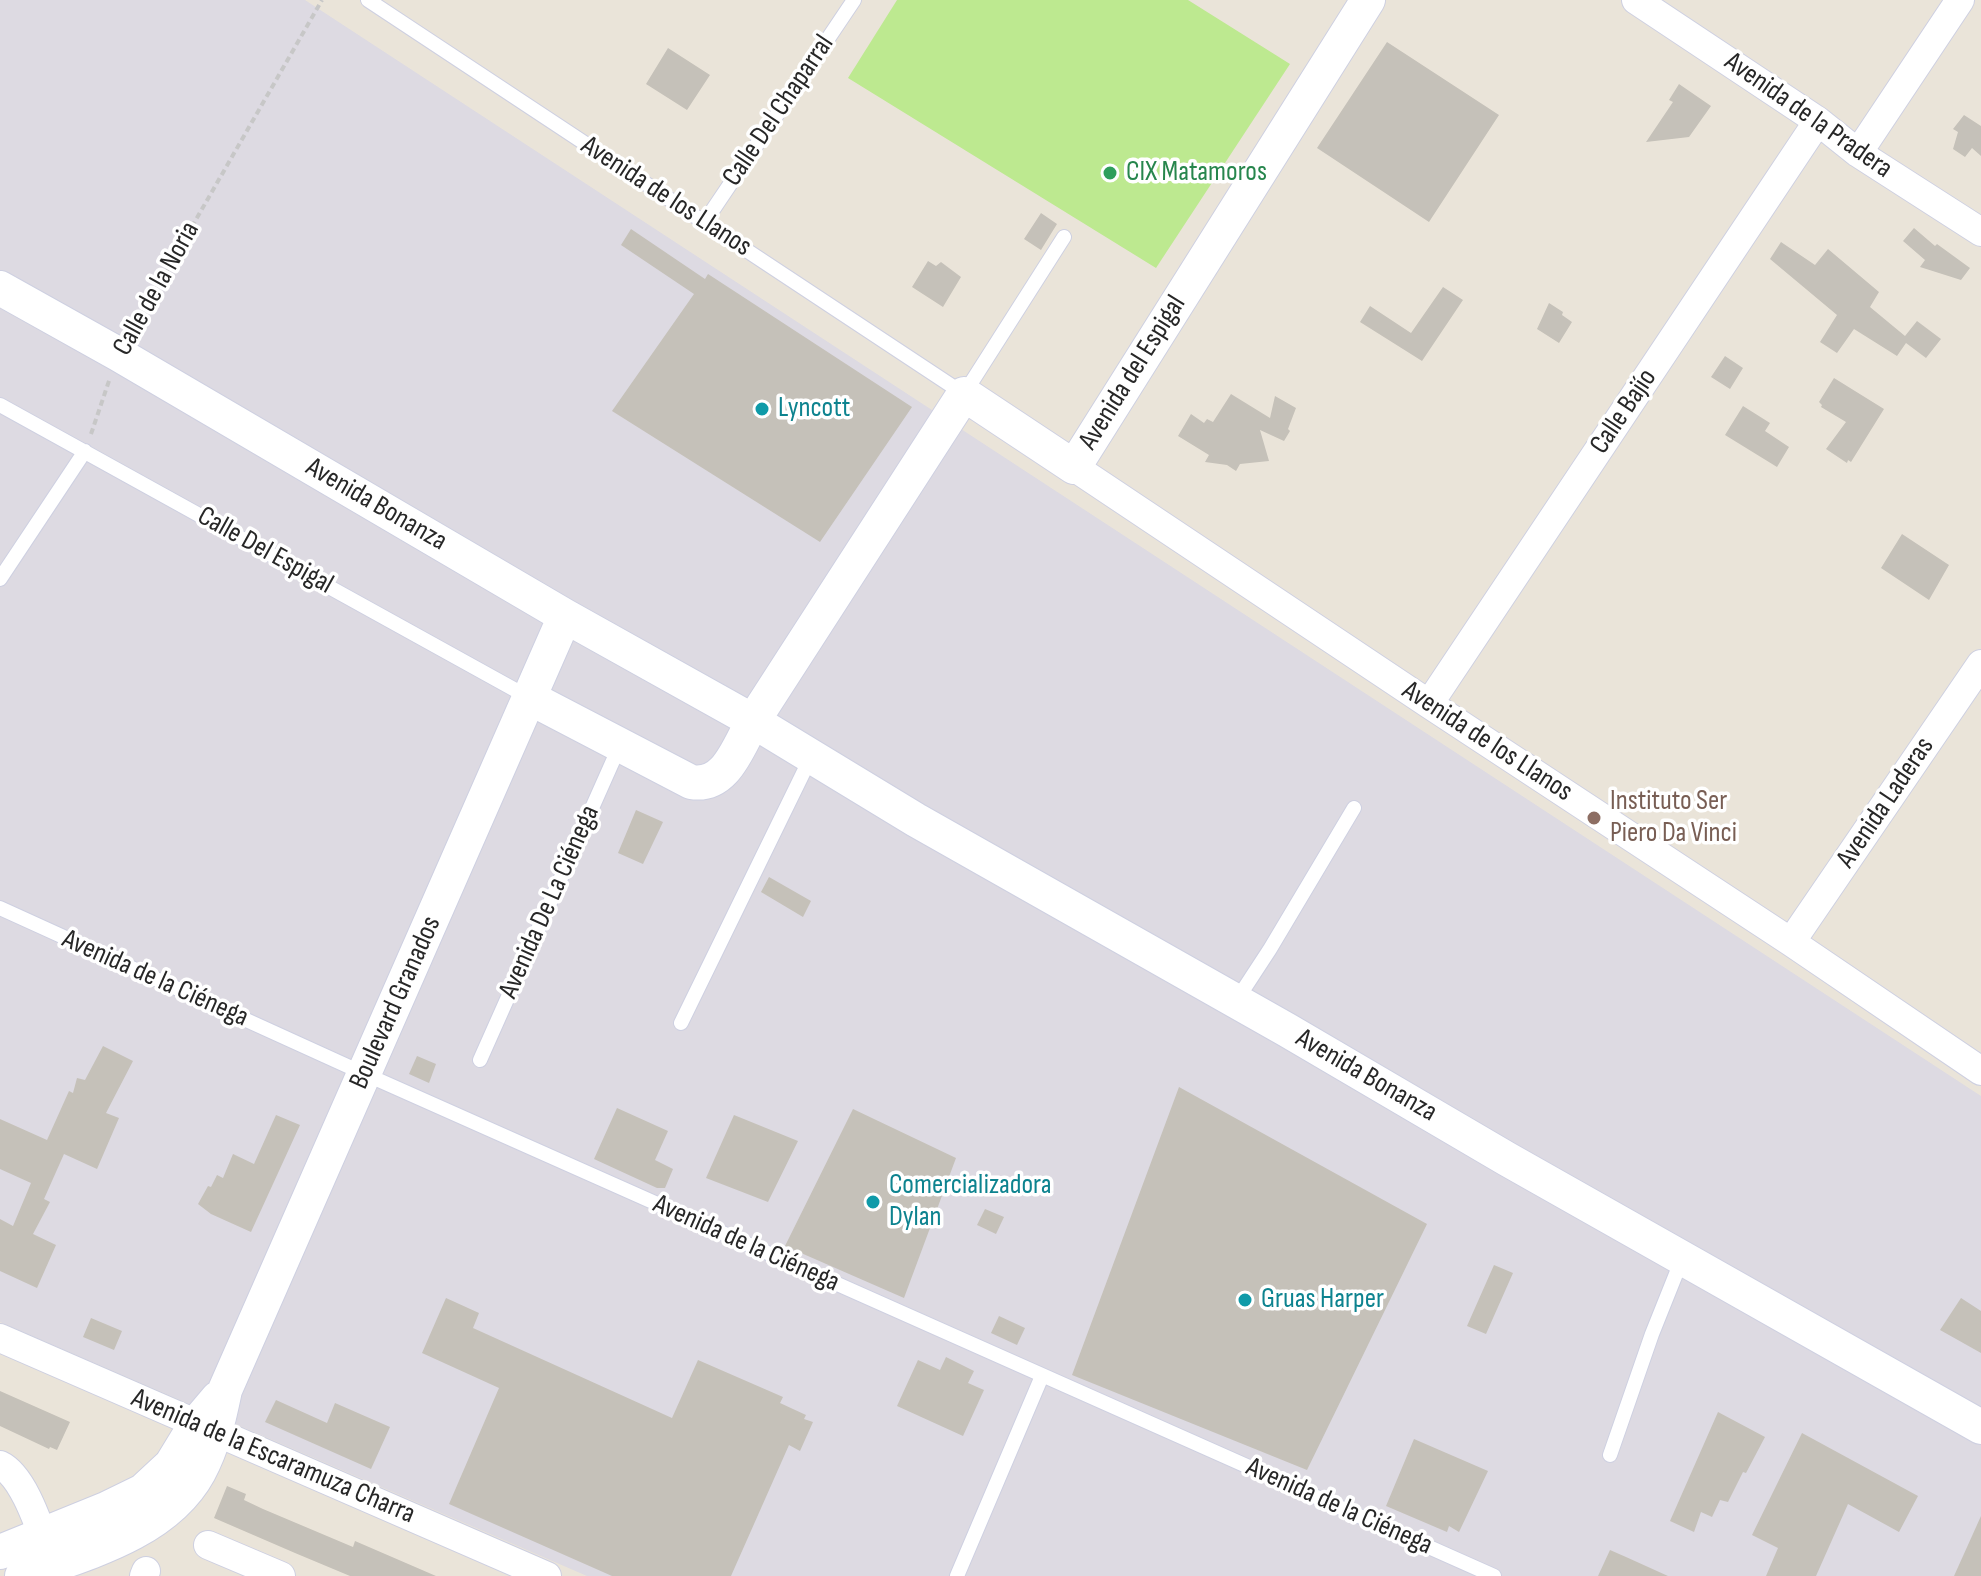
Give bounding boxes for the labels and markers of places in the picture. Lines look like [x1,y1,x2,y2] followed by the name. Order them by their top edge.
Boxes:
[1126,156,1267,190] place label: CIX Matamoros
[1101,164,1119,182] marker: CIX Matamoros
[778,392,850,426] place label: Lyncott
[753,400,771,418] marker: Lyncott
[1610,785,1737,851] place label: Instituto Ser Piero Da Vinci
[1585,809,1603,827] marker: Instituto Ser Piero Da Vinci
[889,1169,1051,1235] place label: Comercializadora Dylan
[864,1193,882,1211] marker: Comercializadora Dylan
[1261,1283,1384,1317] place label: Gruas Harper
[1236,1291,1254,1309] marker: Gruas Harper

